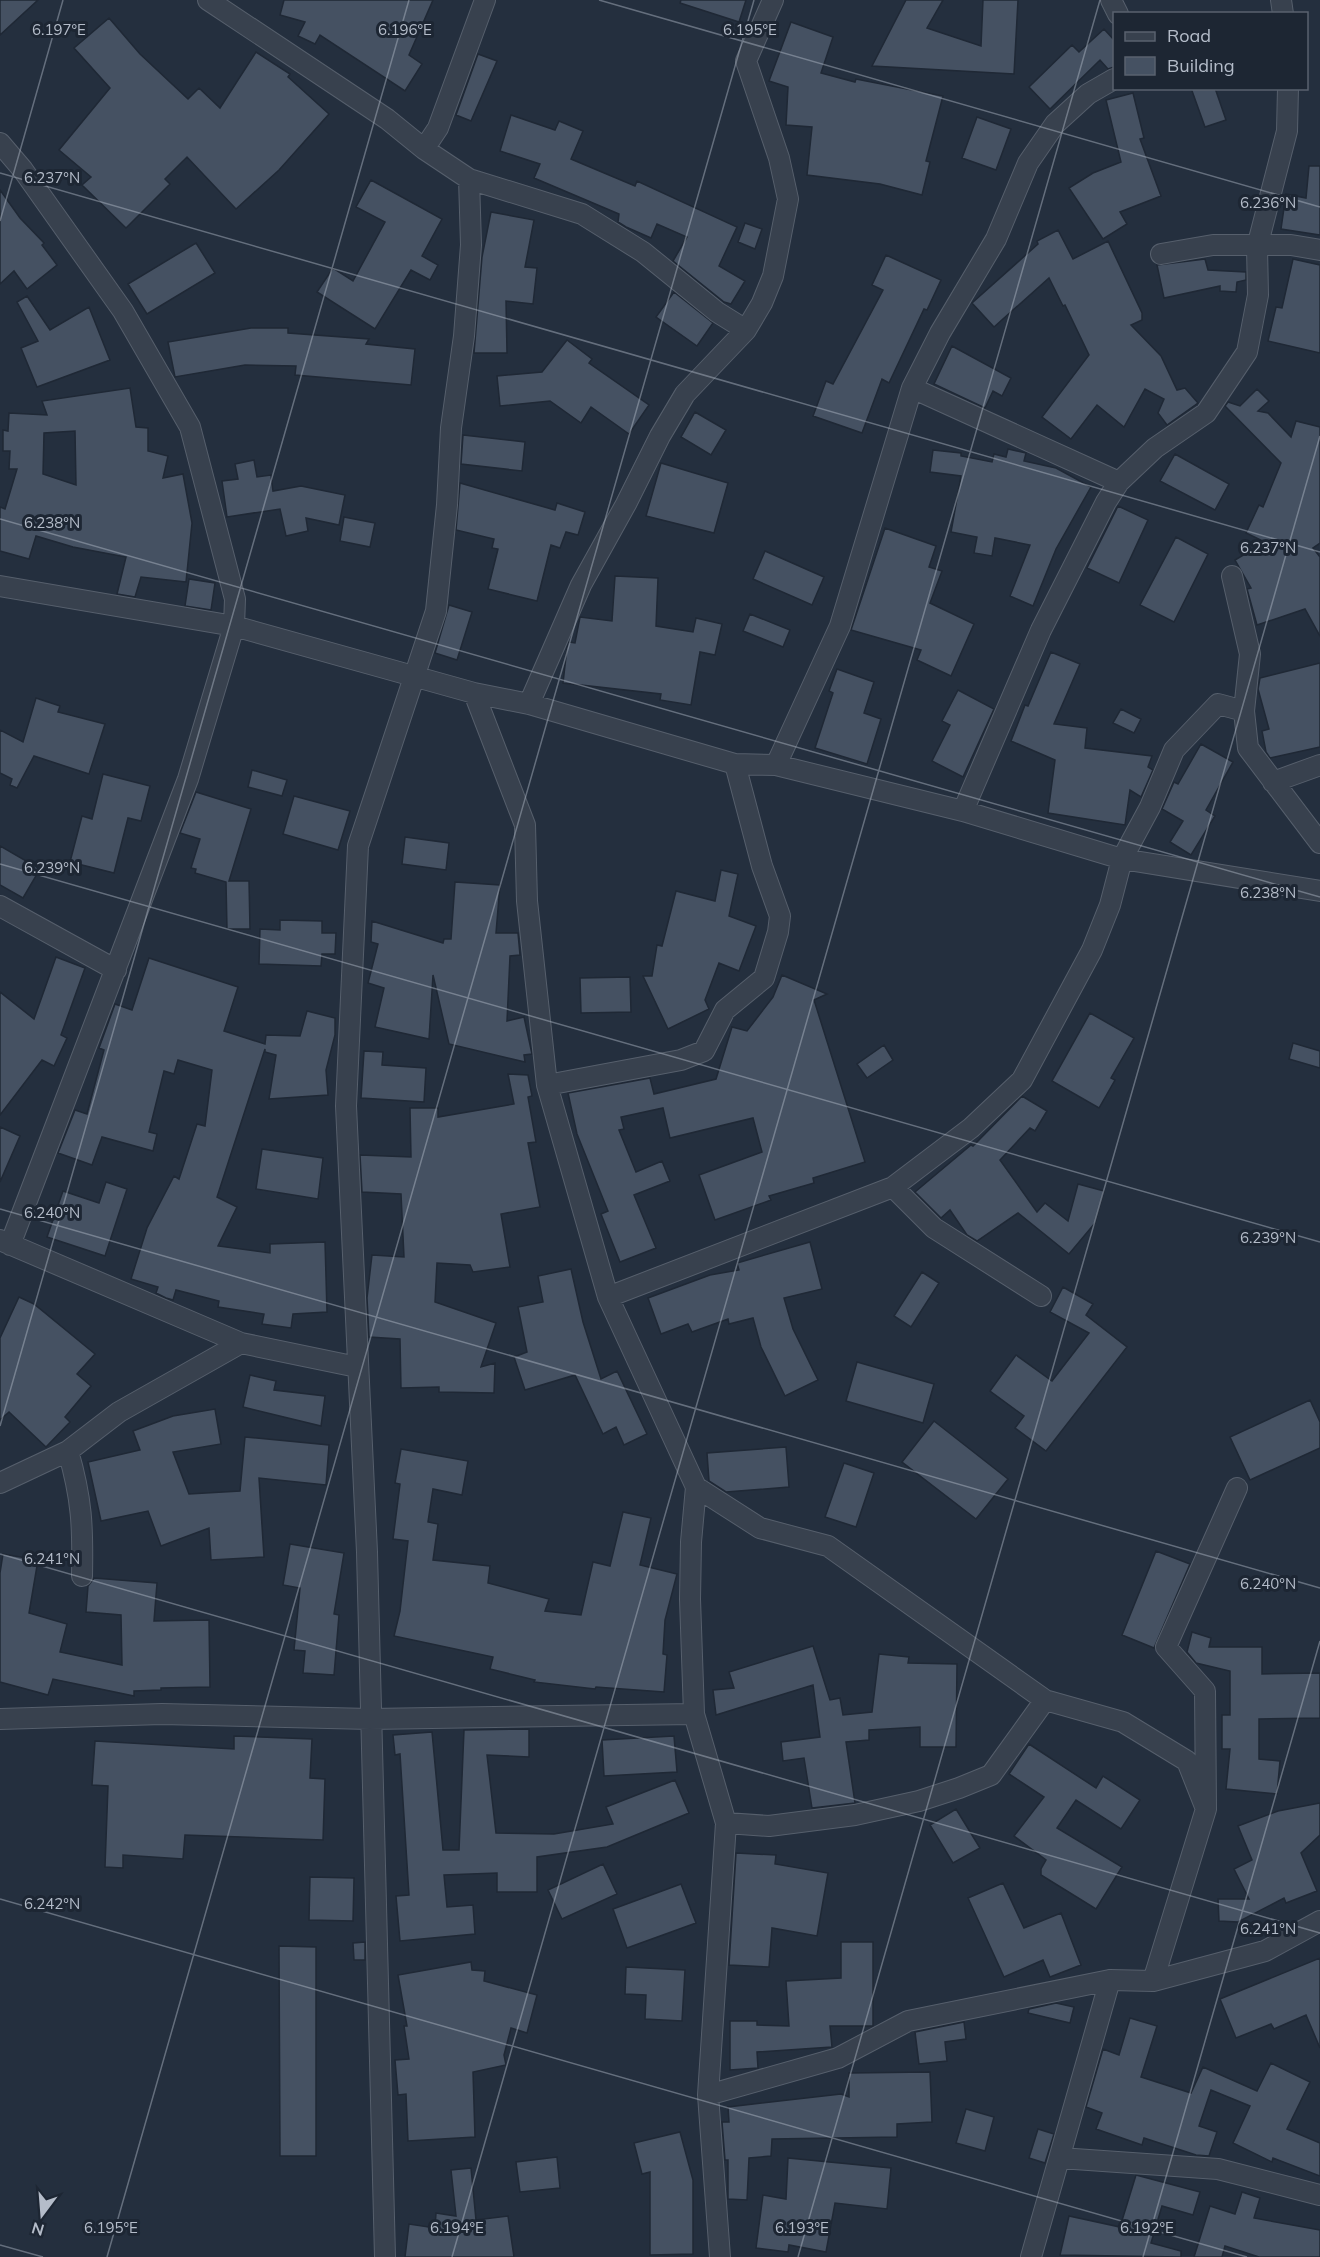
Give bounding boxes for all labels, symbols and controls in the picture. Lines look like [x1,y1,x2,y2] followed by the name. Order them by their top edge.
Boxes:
[1113,12,1308,90] legend
[32,20,86,39] text: 6.197°E
[378,20,432,39] text: 6.196°E
[723,20,777,39] text: 6.195°E
[1167,24,1211,47] text: Road
[1167,54,1235,77] text: Building
[24,168,80,187] text: 6.237°N
[1240,193,1296,212] text: 6.236°N
[24,513,80,532] text: 6.238°N
[1240,538,1296,557] text: 6.237°N
[24,858,80,877] text: 6.239°N
[1240,883,1296,902] text: 6.238°N
[24,1203,80,1222] text: 6.240°N
[1240,1228,1296,1247] text: 6.239°N
[24,1549,80,1568] text: 6.241°N
[1240,1574,1296,1593] text: 6.240°N
[24,1894,80,1913] text: 6.242°N
[1240,1919,1296,1938] text: 6.241°N
[12,2185,72,2245] north arrow
[29,2218,46,2241] text: N
[84,2218,138,2237] text: 6.195°E
[430,2218,484,2237] text: 6.194°E
[775,2218,829,2237] text: 6.193°E
[1120,2218,1174,2237] text: 6.192°E

